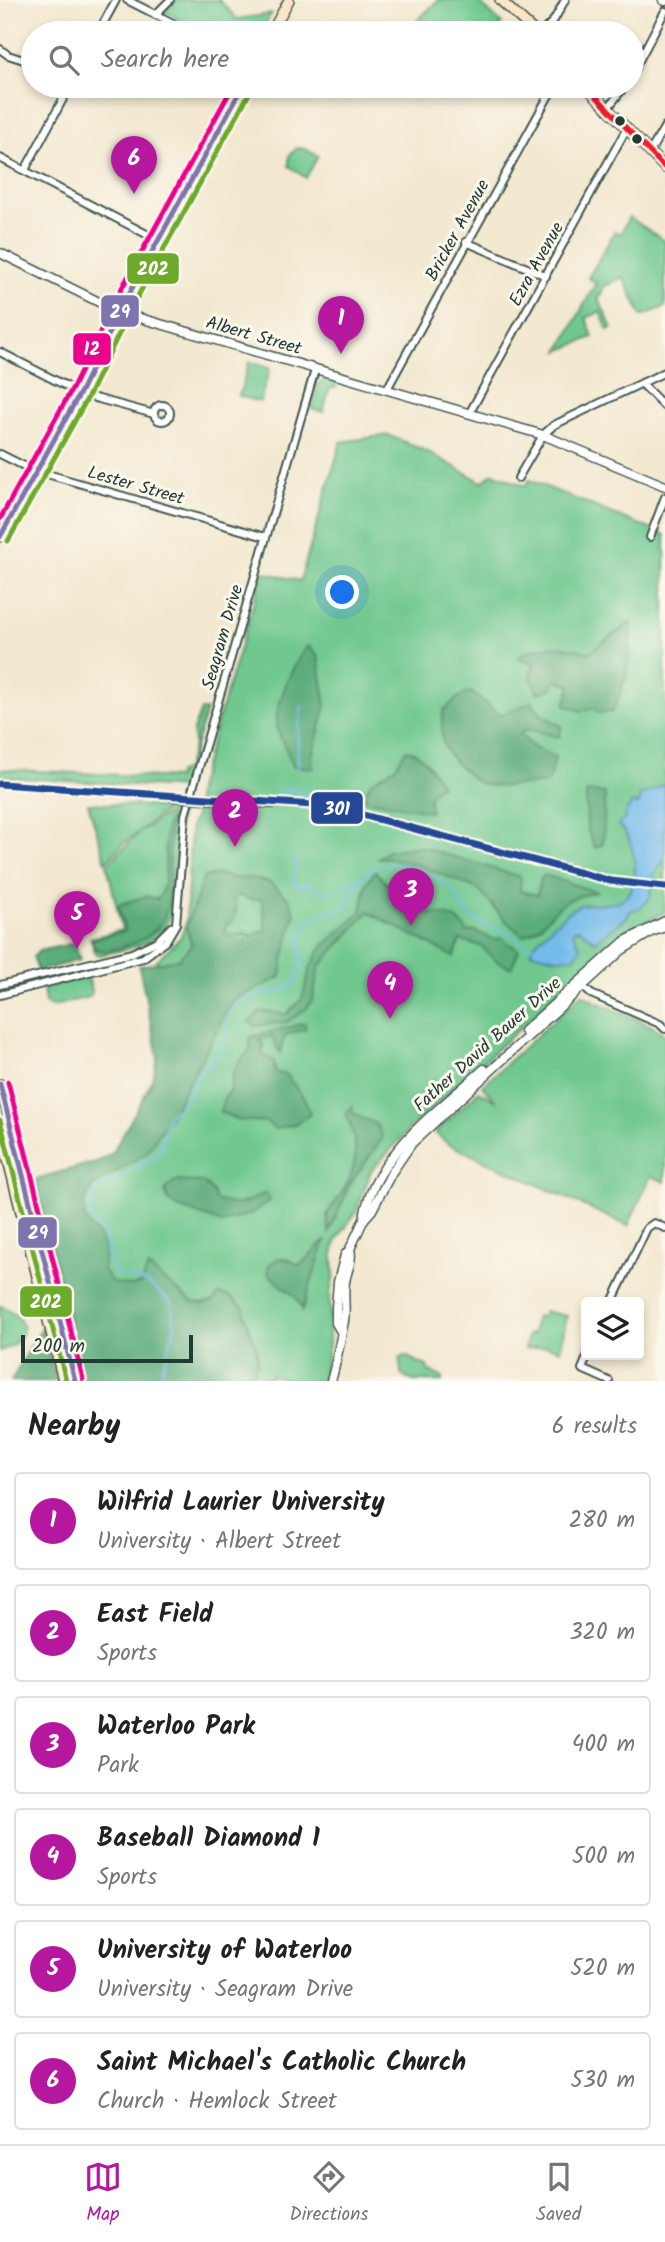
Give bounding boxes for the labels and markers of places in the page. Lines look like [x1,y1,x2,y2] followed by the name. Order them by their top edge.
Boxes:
[613,114,627,128] unlabelled marker
[630,132,644,146] unlabelled marker
[111,136,157,194] pin: 6
[318,296,364,354] pin: 1
[212,789,258,847] pin: 2
[388,868,434,926] pin: 3
[54,891,100,949] pin: 5
[367,961,413,1019] pin: 4

